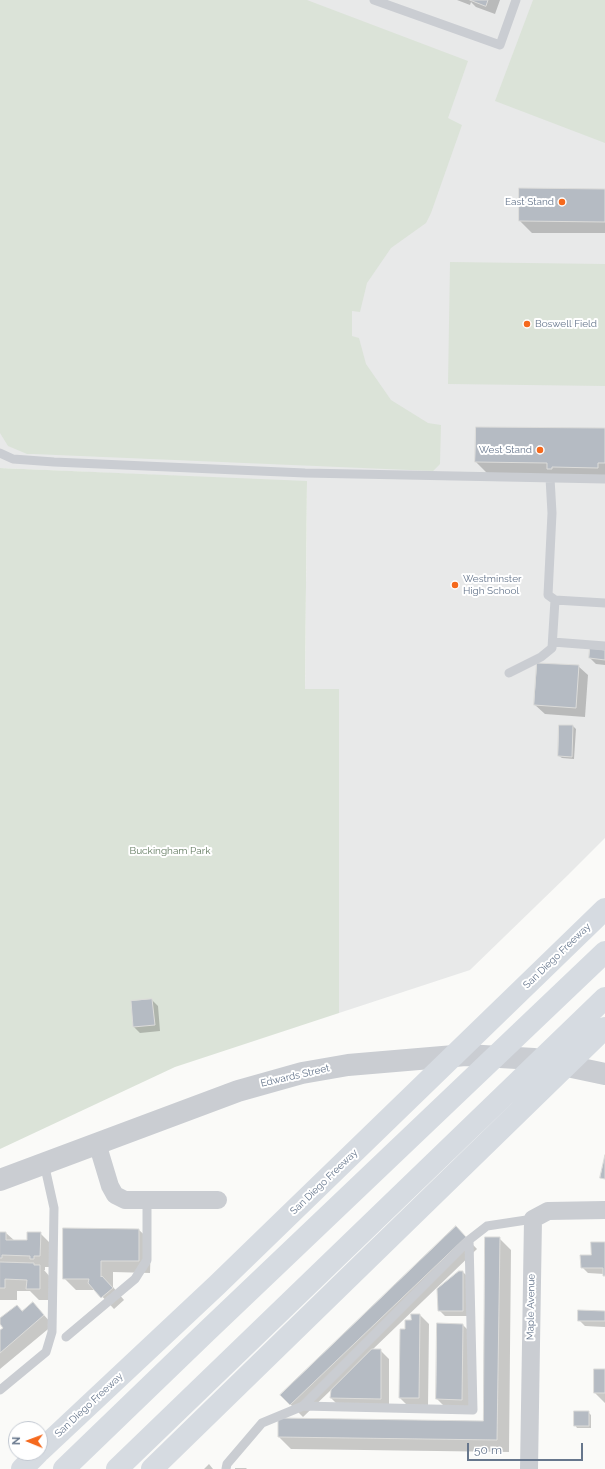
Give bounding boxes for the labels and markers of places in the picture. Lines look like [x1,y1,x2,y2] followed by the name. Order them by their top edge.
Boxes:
[505,196,554,208] place label: East Stand
[557,197,567,207] marker: East Stand
[535,318,597,330] place label: Boswell Field
[522,319,532,329] marker: Boswell Field
[479,444,532,456] place label: West Stand
[535,445,545,455] marker: West Stand
[463,573,522,596] place label: Westminster High School
[450,580,460,590] marker: Westminster High School

